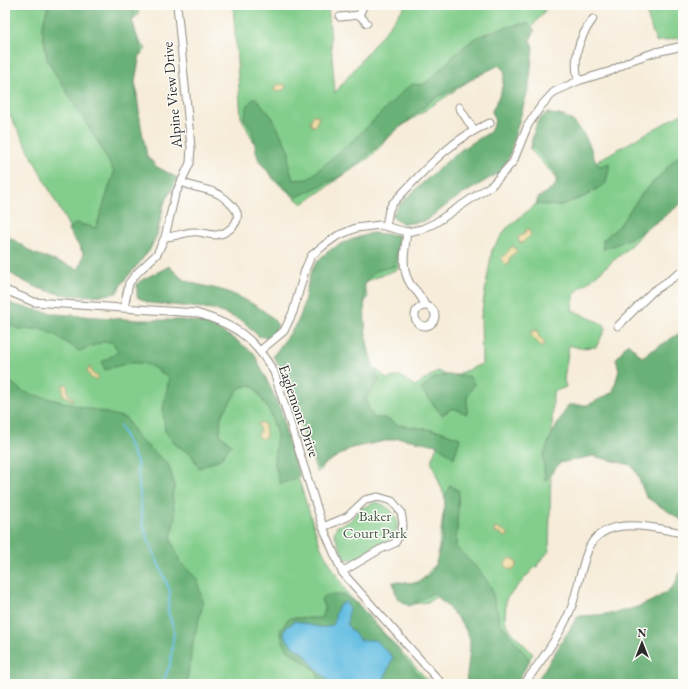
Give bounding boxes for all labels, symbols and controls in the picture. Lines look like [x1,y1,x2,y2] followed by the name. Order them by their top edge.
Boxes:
[157,41,186,150] street label: Alpine View Drive
[275,362,324,460] street label: Eaglemont Drive
[343,506,408,542] park label: Baker Court Park
[622,623,662,663] north arrow
[638,626,647,640] text: N

